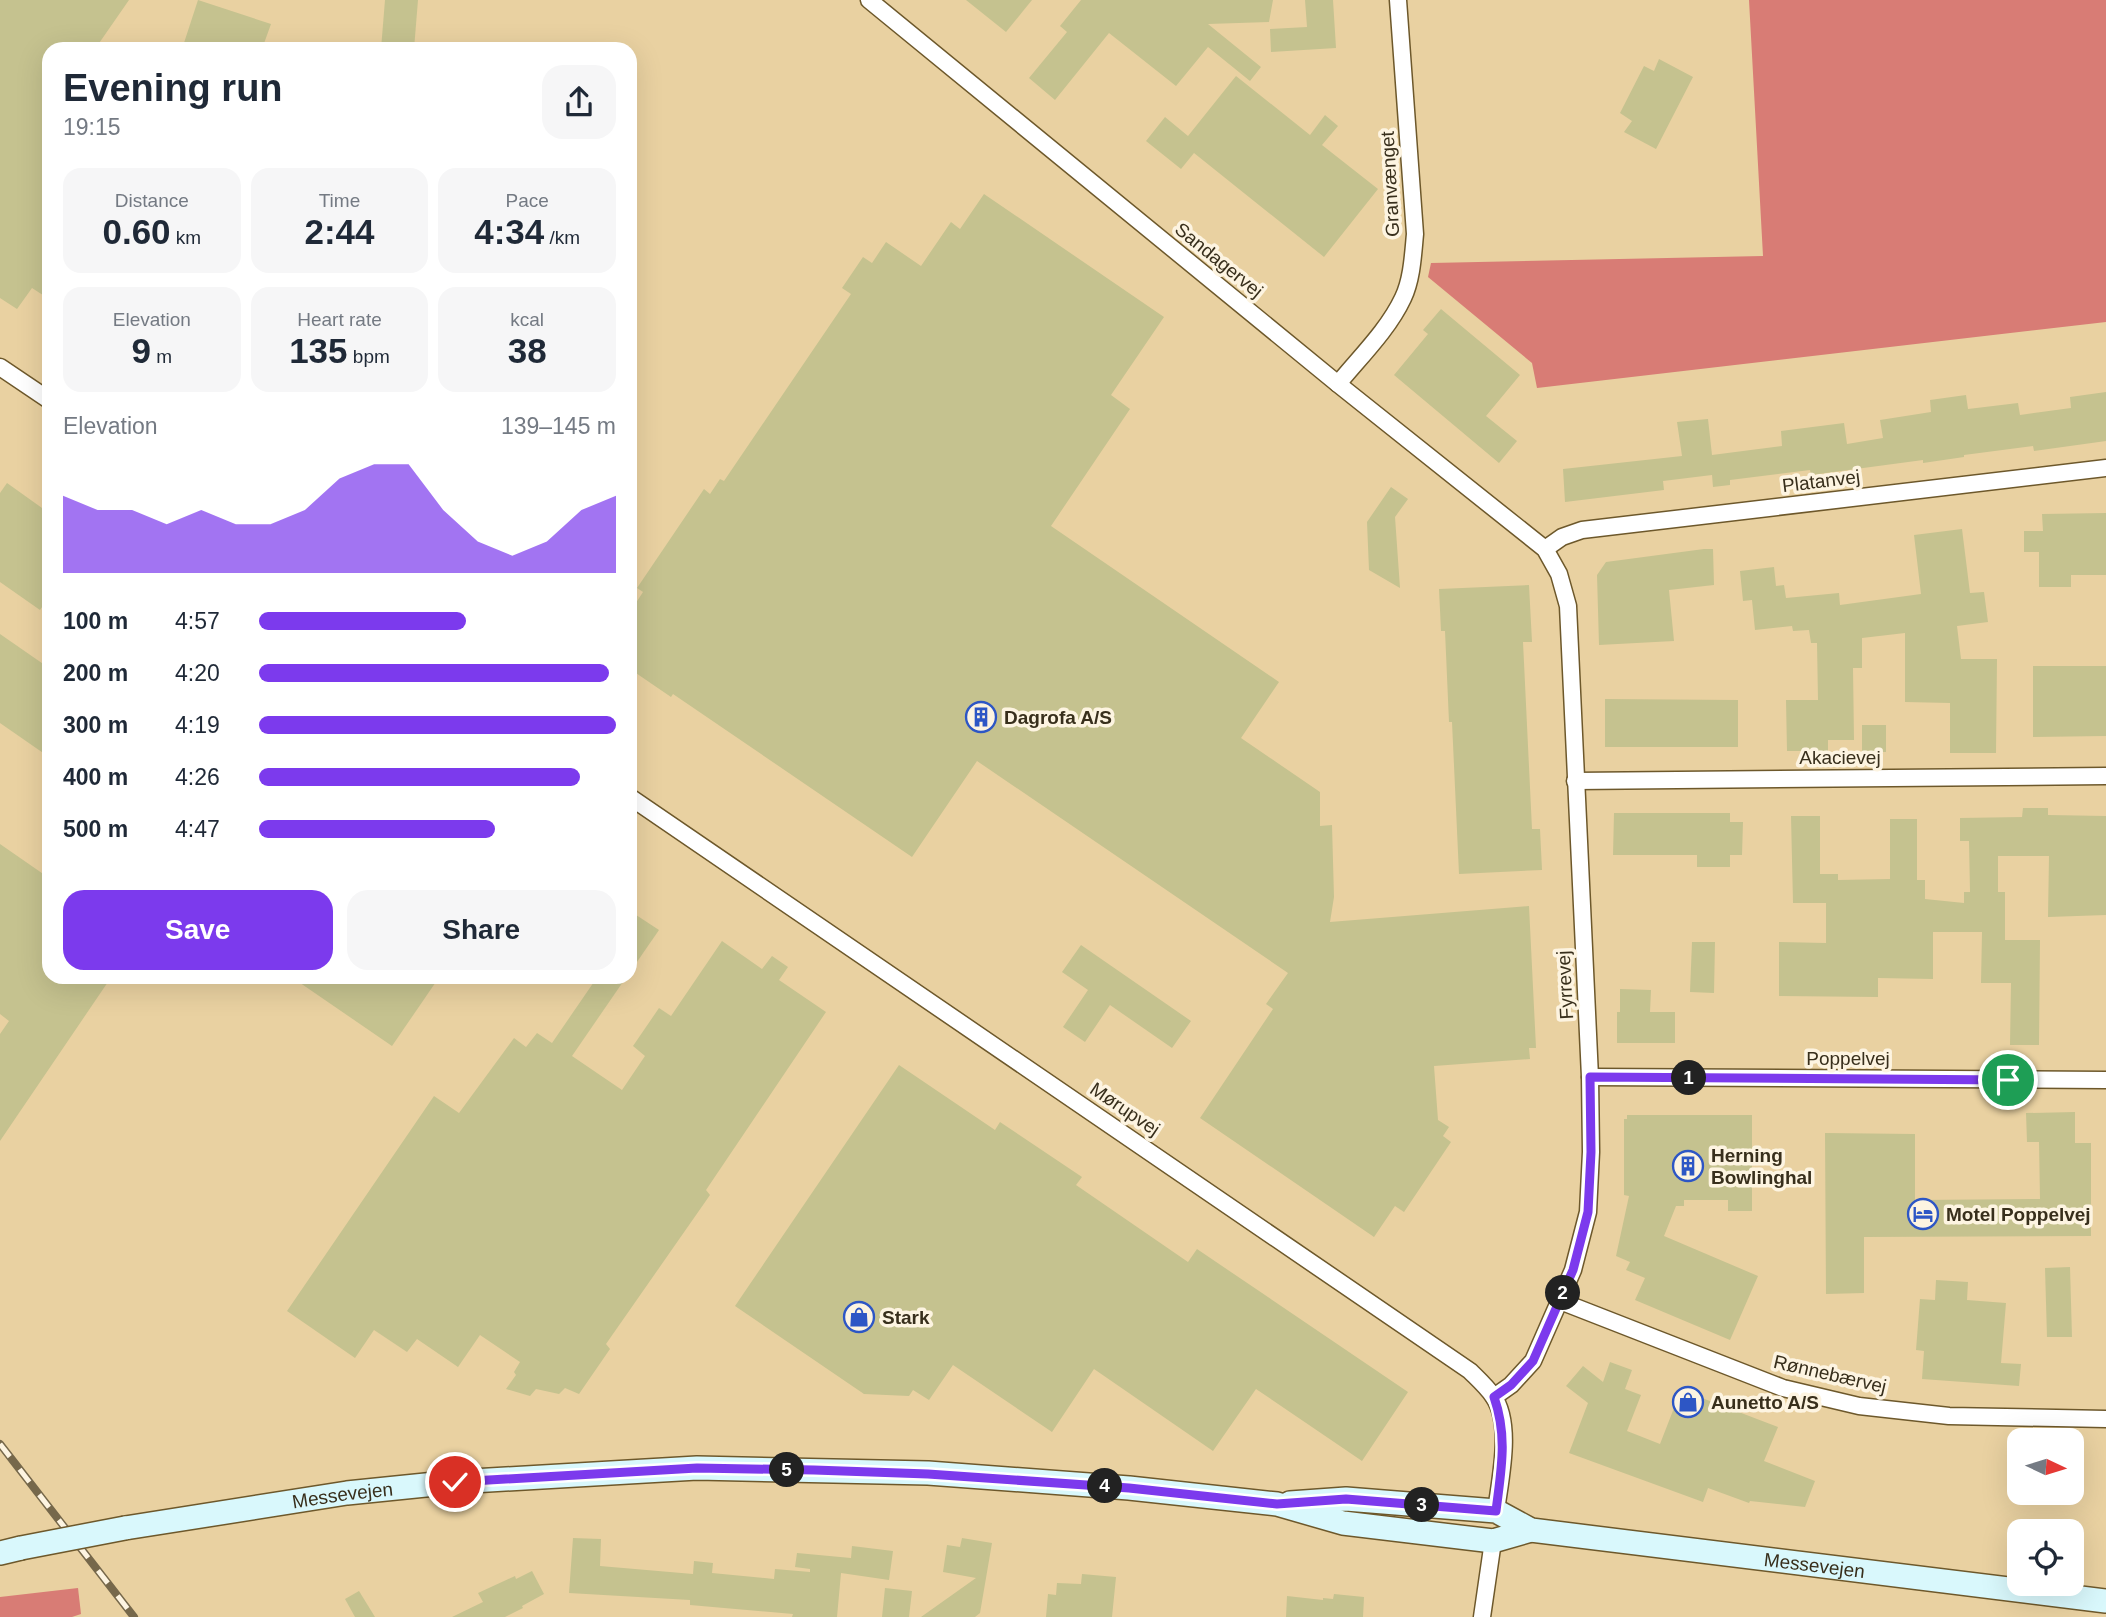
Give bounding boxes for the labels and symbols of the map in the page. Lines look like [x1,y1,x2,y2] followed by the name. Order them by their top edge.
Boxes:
[1377,130,1403,237] street label: Granvænget
[1171,218,1267,302] street label: Sandagervej
[1781,466,1861,496] street label: Platanvej
[964,700,998,734] building icon: Dagrofa A/S
[1004,707,1112,728] place label: Dagrofa A/S
[1799,747,1881,768] street label: Akacievej
[1553,950,1577,1020] street label: Fyrrevej
[1806,1048,1890,1069] street label: Poppelvej
[1978,1050,2038,1110] pin
[1672,1060,1706,1096] pin: 1
[1086,1078,1164,1140] street label: Mørupvej
[1711,1145,1812,1188] place label: Herning Bowlinghal
[1671,1149,1705,1183] building icon: Herning Bowlinghal
[1906,1197,1940,1231] hotel icon: Motel Poppelvej
[1946,1204,2091,1225] place label: Motel Poppelvej
[1546,1276,1580,1310] pin: 2
[842,1300,876,1334] shop icon: Stark
[882,1307,930,1328] place label: Stark
[1772,1351,1888,1397] street label: Rønnebærvej
[1671,1385,1705,1419] shop icon: Aunetto A/S
[1711,1392,1819,1413] place label: Aunetto A/S
[2007,1428,2084,1505] north arrow
[425,1452,485,1512] pin
[770,1452,804,1488] pin: 5
[1088,1468,1122,1504] pin: 4
[291,1478,394,1512] street label: Messevejen
[1404,1488,1440,1522] pin: 3
[1763,1548,1866,1582] street label: Messevejen

